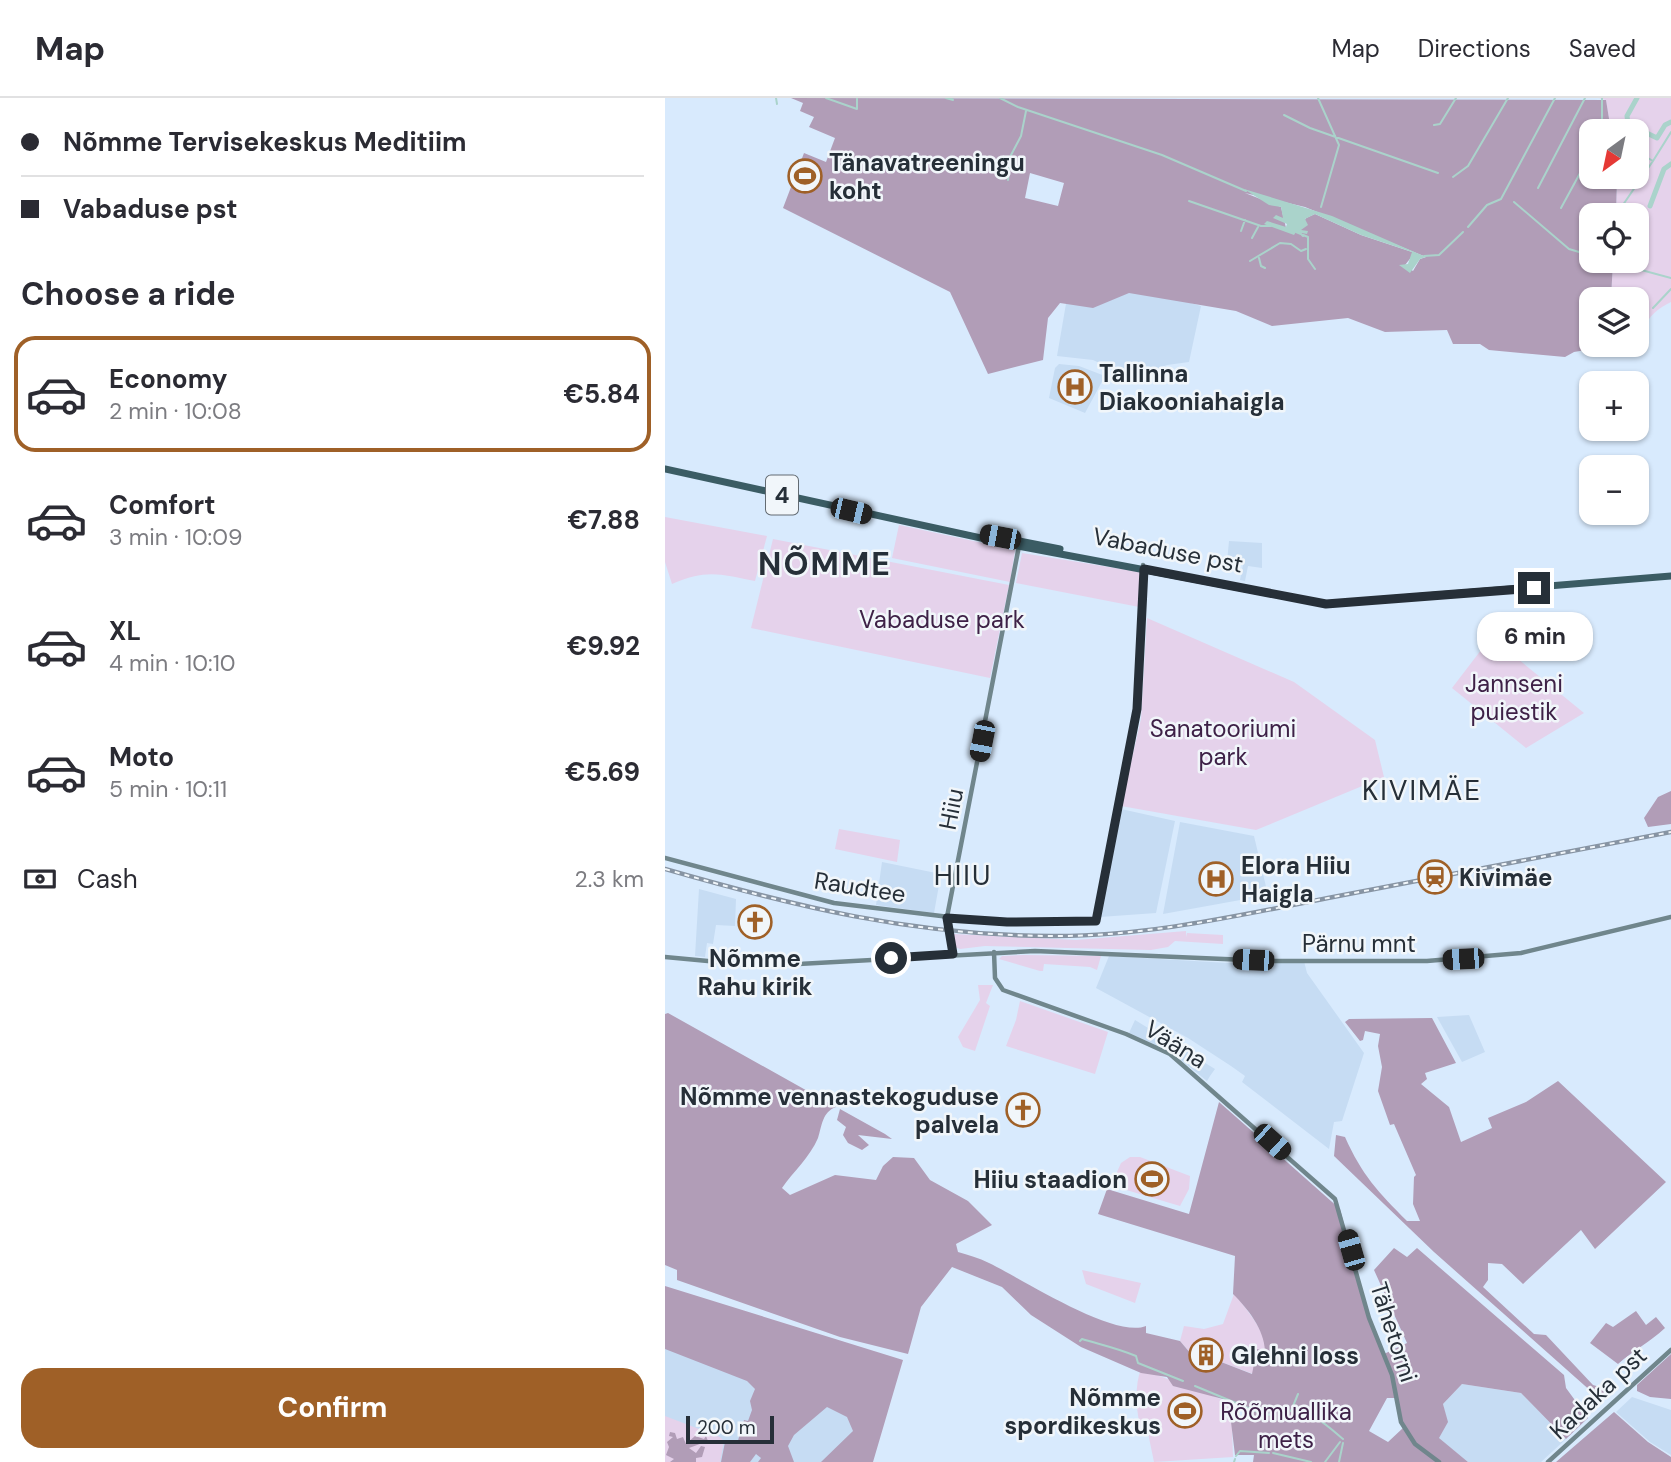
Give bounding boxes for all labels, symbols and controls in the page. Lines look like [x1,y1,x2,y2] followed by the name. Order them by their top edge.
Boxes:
[35,27,105,70] text: Map
[1332,33,1380,64] text: Map
[1418,33,1531,64] text: Directions
[1569,33,1636,64] text: Saved
[1579,119,1649,189] north arrow
[1579,119,1649,525] map controls
[63,125,467,159] text: Nõmme Tervisekeskus Meditiim
[829,147,1025,206] place label: Tänavatreeningu koht
[786,157,824,195] sports icon: Tänavatreeningu koht
[63,192,238,226] text: Vabaduse pst
[1579,203,1649,273] button: locate
[21,273,236,315] text: Choose a ride
[1579,287,1649,357] button: layers
[1099,358,1284,417] place label: Tallinna Diakooniahaigla
[109,362,227,396] text: Economy
[25,363,88,426] icon: car
[1056,368,1094,406] hospital icon: Tallinna Diakooniahaigla
[1579,371,1649,441] button: +
[563,377,640,411] text: €5.84
[109,396,242,426] text: 2 min · 10:08
[1579,455,1649,525] button: −
[766,476,798,514] road number: 4
[109,488,215,522] text: Comfort
[25,489,88,552] icon: car
[829,496,874,526] car
[568,503,640,537] text: €7.88
[1090,520,1246,580] street label: Vabaduse pst
[109,522,242,552] text: 3 min · 10:09
[978,523,1023,551] car
[758,543,892,585] district label: NÕMME
[1518,572,1550,604] route end
[859,604,1025,635] park label: Vabaduse park
[1476,612,1592,662] callout: 6 min
[109,614,141,648] text: XL
[25,615,88,678] icon: car
[1504,621,1566,651] text: 6 min
[567,629,640,663] text: €9.92
[109,648,236,678] text: 4 min · 10:10
[1465,668,1563,727] park label: Jannseni puiestik
[1150,713,1296,772] park label: Sanatooriumi park
[968,718,997,764] car
[109,740,174,774] text: Moto
[25,741,88,804] icon: car
[565,755,640,789] text: €5.69
[1362,772,1482,809] district label: KIVIMÄE
[109,774,227,804] text: 5 min · 10:11
[932,786,970,832] street label: Hiiu
[1241,850,1351,909] place label: Elora Hiiu Haigla
[934,857,992,894] district label: HIIU
[1416,858,1454,896] station icon: Kivimäe
[21,860,59,898] icon: cash
[1197,860,1235,898] hospital icon: Elora Hiiu Haigla
[77,862,138,896] text: Cash
[1459,862,1552,893] place label: Kivimäe
[574,864,644,894] text: 2.3 km
[812,864,908,910] street label: Raudtee
[736,903,774,941] church icon: Nõmme Rahu kirik
[1302,928,1416,959] street label: Pärnu mnt
[875,942,907,974] route start
[698,943,812,1002] place label: Nõmme Rahu kirik
[1442,947,1485,971] car
[1232,949,1275,971] car
[1139,1013,1213,1075] street label: Vääna
[680,1081,999,1140] place label: Nõmme vennastekoguduse palvela
[1004,1091,1042,1129] church icon: Nõmme vennastekoguduse palvela
[1250,1120,1295,1164] car
[1133,1160,1171,1198] sports icon: Hiiu staadion
[974,1164,1127,1195] place label: Hiiu staadion
[1336,1227,1367,1273] car
[1363,1278,1425,1386] street label: Tähetorni
[1187,1336,1225,1374] building icon: Glehni loss
[1231,1340,1359,1371] place label: Glehni loss
[1543,1340,1653,1446] street label: Kadaka pst
[21,1368,644,1448] button: Confirm
[1004,1382,1161,1441] place label: Nõmme spordikeskus
[1166,1392,1204,1430] sports icon: Nõmme spordikeskus
[1220,1396,1352,1455] park label: Rõõmuallika mets
[686,1413,773,1445] scale bar
[697,1415,756,1440] text: 200 m

